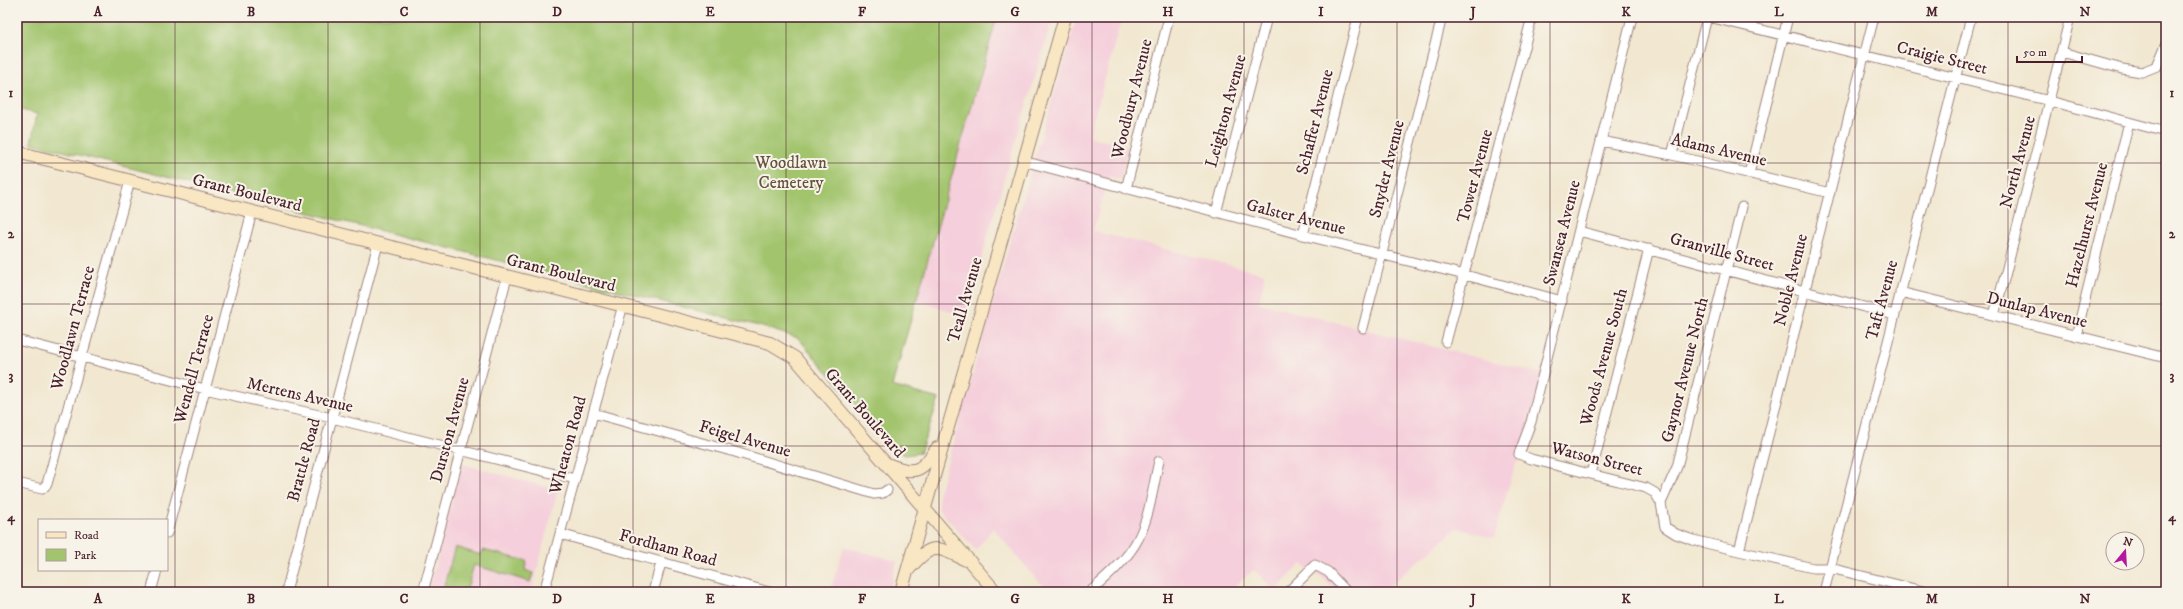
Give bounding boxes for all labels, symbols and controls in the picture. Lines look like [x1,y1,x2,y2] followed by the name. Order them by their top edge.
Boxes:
[93,4,103,20] text: A
[247,4,255,20] text: B
[400,4,409,20] text: C
[552,4,562,20] text: D
[705,4,715,20] text: E
[858,4,867,20] text: F
[1010,4,1020,20] text: G
[1163,4,1174,20] text: H
[1318,4,1324,20] text: I
[1468,4,1476,21] text: J
[1621,4,1631,20] text: K
[1774,4,1784,20] text: L
[1926,4,1938,20] text: M
[2080,4,2091,20] text: N
[1894,36,1990,80] street label: Craigie Street
[1106,37,1158,162] street label: Woodbury Avenue
[2017,38,2082,64] scale bar
[2023,45,2047,60] text: 50 m
[1200,52,1252,170] street label: Leighton Avenue
[1291,67,1339,177] street label: Schaffer Avenue
[9,85,14,101] text: 1
[2170,85,2175,101] text: 1
[1995,113,2041,211] street label: North Avenue
[1364,118,1410,220] street label: Snyder Avenue
[1452,127,1498,225] street label: Tower Avenue
[1669,128,1769,172] street label: Adams Avenue
[754,152,827,194] park label: Woodlawn Cemetery
[2061,160,2113,290] street label: Hazelhurst Avenue
[190,169,305,217] street label: Grant Boulevard
[1538,178,1586,288] street label: Swansea Avenue
[1244,194,1348,240] street label: Galster Avenue
[8,226,15,242] text: 2
[2169,226,2176,242] text: 2
[1667,228,1777,277] street label: Granville Street
[1769,231,1813,329] street label: Noble Avenue
[504,249,619,297] street label: Grant Boulevard
[942,255,988,345] street label: Teall Avenue
[1861,257,1903,343] street label: Taft Avenue
[46,263,100,394] street label: Woodlawn Terrace
[1575,286,1633,429] street label: Woods Avenue South
[1984,287,2090,333] street label: Dunlap Avenue
[1656,295,1714,445] street label: Gaynor Avenue North
[169,312,219,427] street label: Wendell Terrace
[820,363,910,463] street label: Grant Boulevard
[9,368,14,384] text: 3
[2170,368,2175,384] text: 3
[245,372,355,418] street label: Mertens Avenue
[425,375,475,485] street label: Durston Avenue
[544,393,592,497] street label: Wheaton Road
[282,415,326,504] street label: Brattle Road
[697,415,793,463] street label: Feigel Avenue
[1548,437,1646,481] street label: Watson Street
[6,509,15,526] text: 4
[2167,509,2176,526] text: 4
[38,519,168,571] legend
[617,524,720,572] street label: Fordham Road
[74,528,99,543] text: Road
[2105,531,2145,571] north arrow
[2121,534,2134,550] text: N
[74,548,96,563] text: Park
[93,591,103,607] text: A
[247,591,255,607] text: B
[400,591,409,607] text: C
[552,591,562,607] text: D
[705,591,715,607] text: E
[858,591,867,607] text: F
[1010,591,1020,607] text: G
[1163,591,1174,607] text: H
[1318,591,1324,607] text: I
[1468,591,1476,608] text: J
[1621,591,1631,607] text: K
[1774,591,1784,607] text: L
[1926,591,1938,607] text: M
[2080,591,2091,607] text: N

